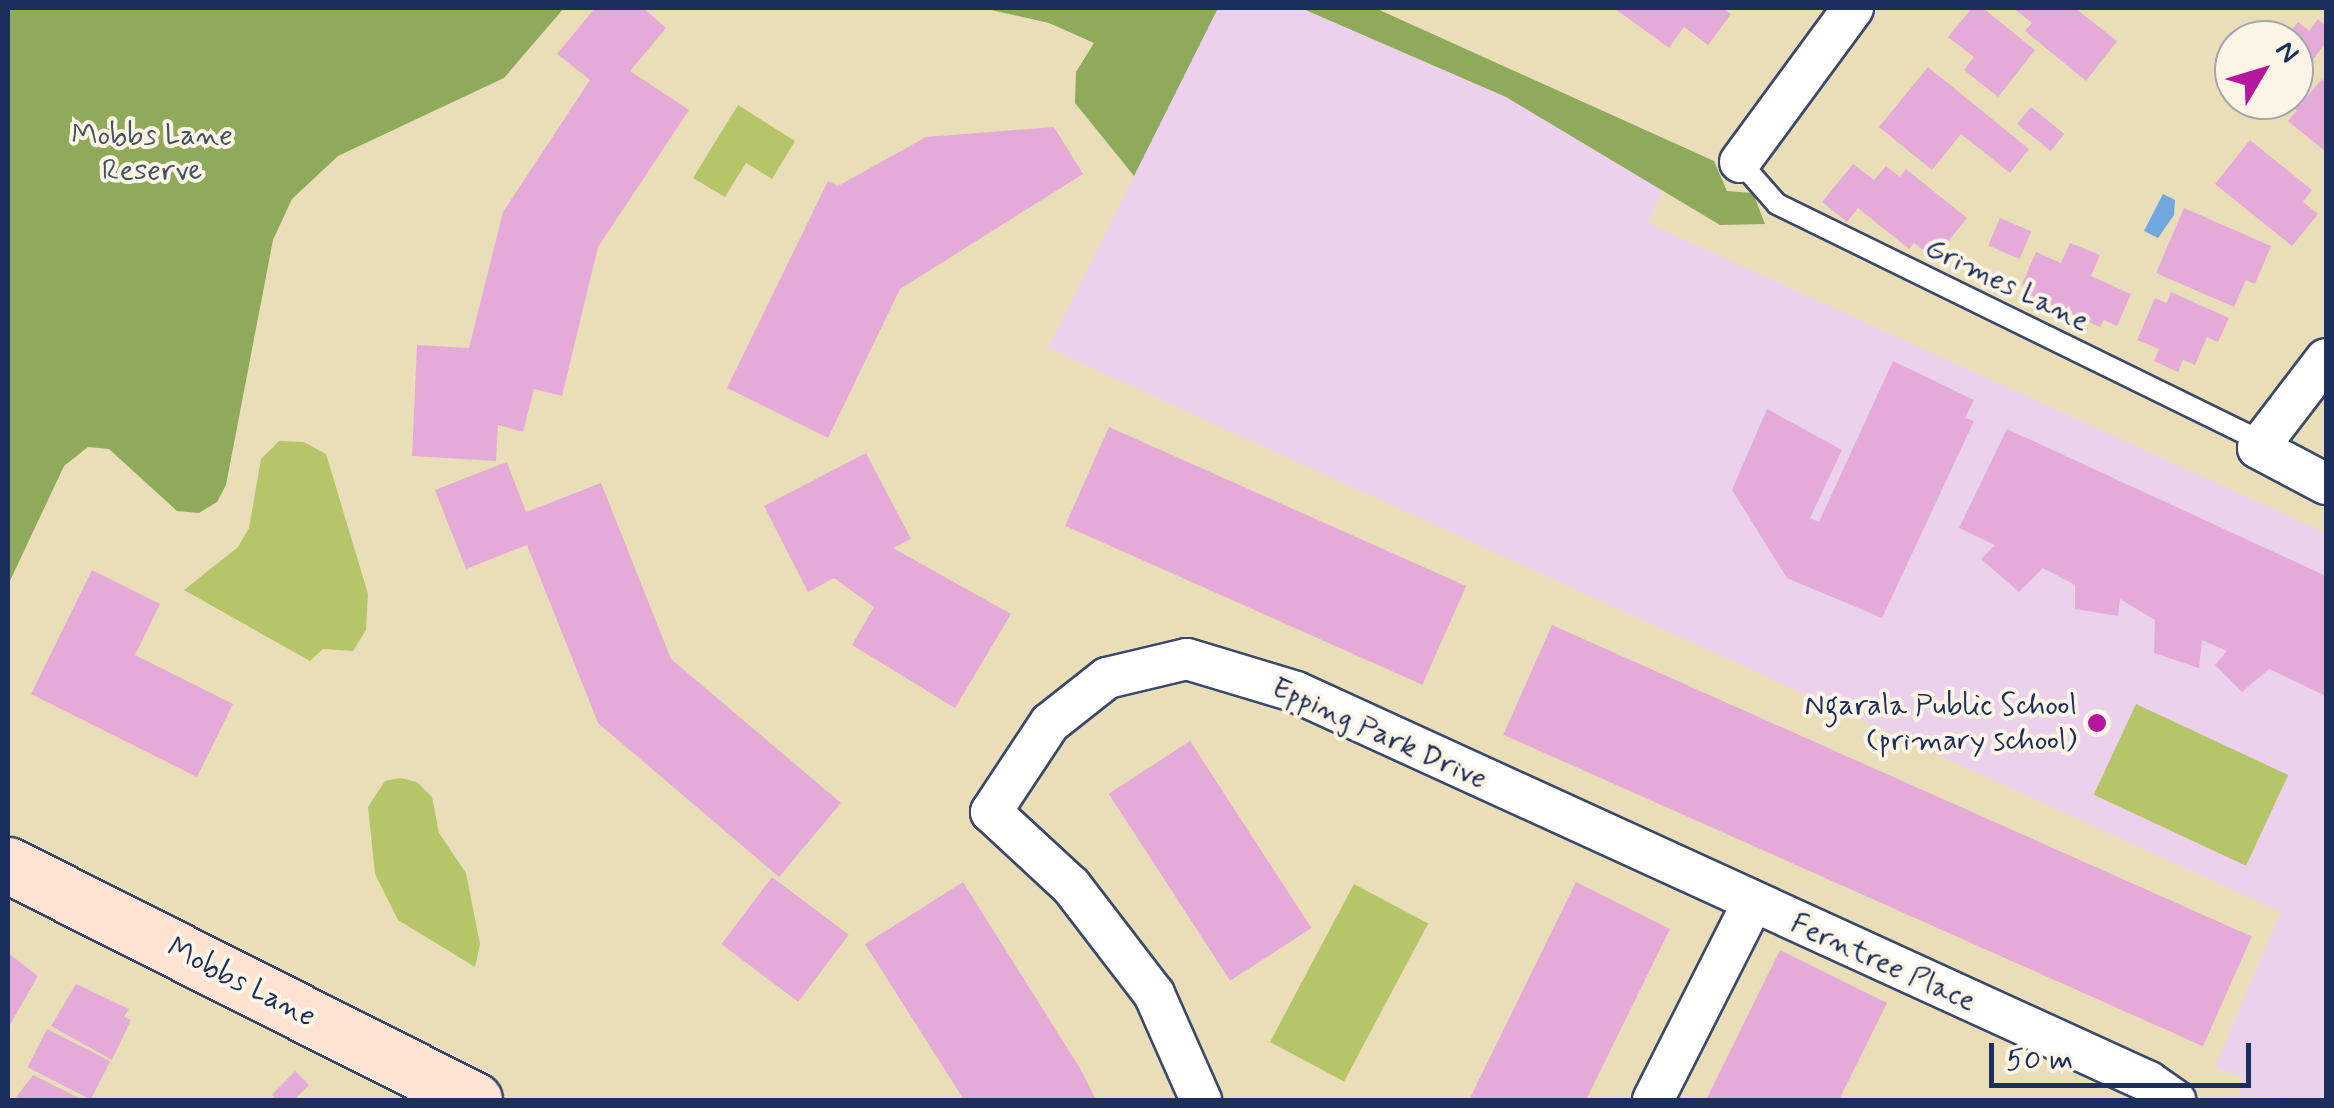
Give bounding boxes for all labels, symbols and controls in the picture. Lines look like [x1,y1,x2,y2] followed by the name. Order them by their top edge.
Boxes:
[2214,20,2314,120] north arrow
[2266,34,2307,71] text: N
[73,118,231,188] park label: Mobbs Lane Reserve
[1922,231,2092,339] street label: Grimes Lane
[1267,671,1491,797] street label: Epping Park Drive
[1801,688,2077,758] place label: Ngarala Public School (primary school)
[2086,712,2108,734] marker: Ngarala Public School (primary school)
[1787,907,1979,1019] street label: Ferntree Place
[162,931,320,1035] street label: Mobbs Lane
[1994,1023,2256,1085] scale bar
[2006,1041,2073,1080] text: 50 m

